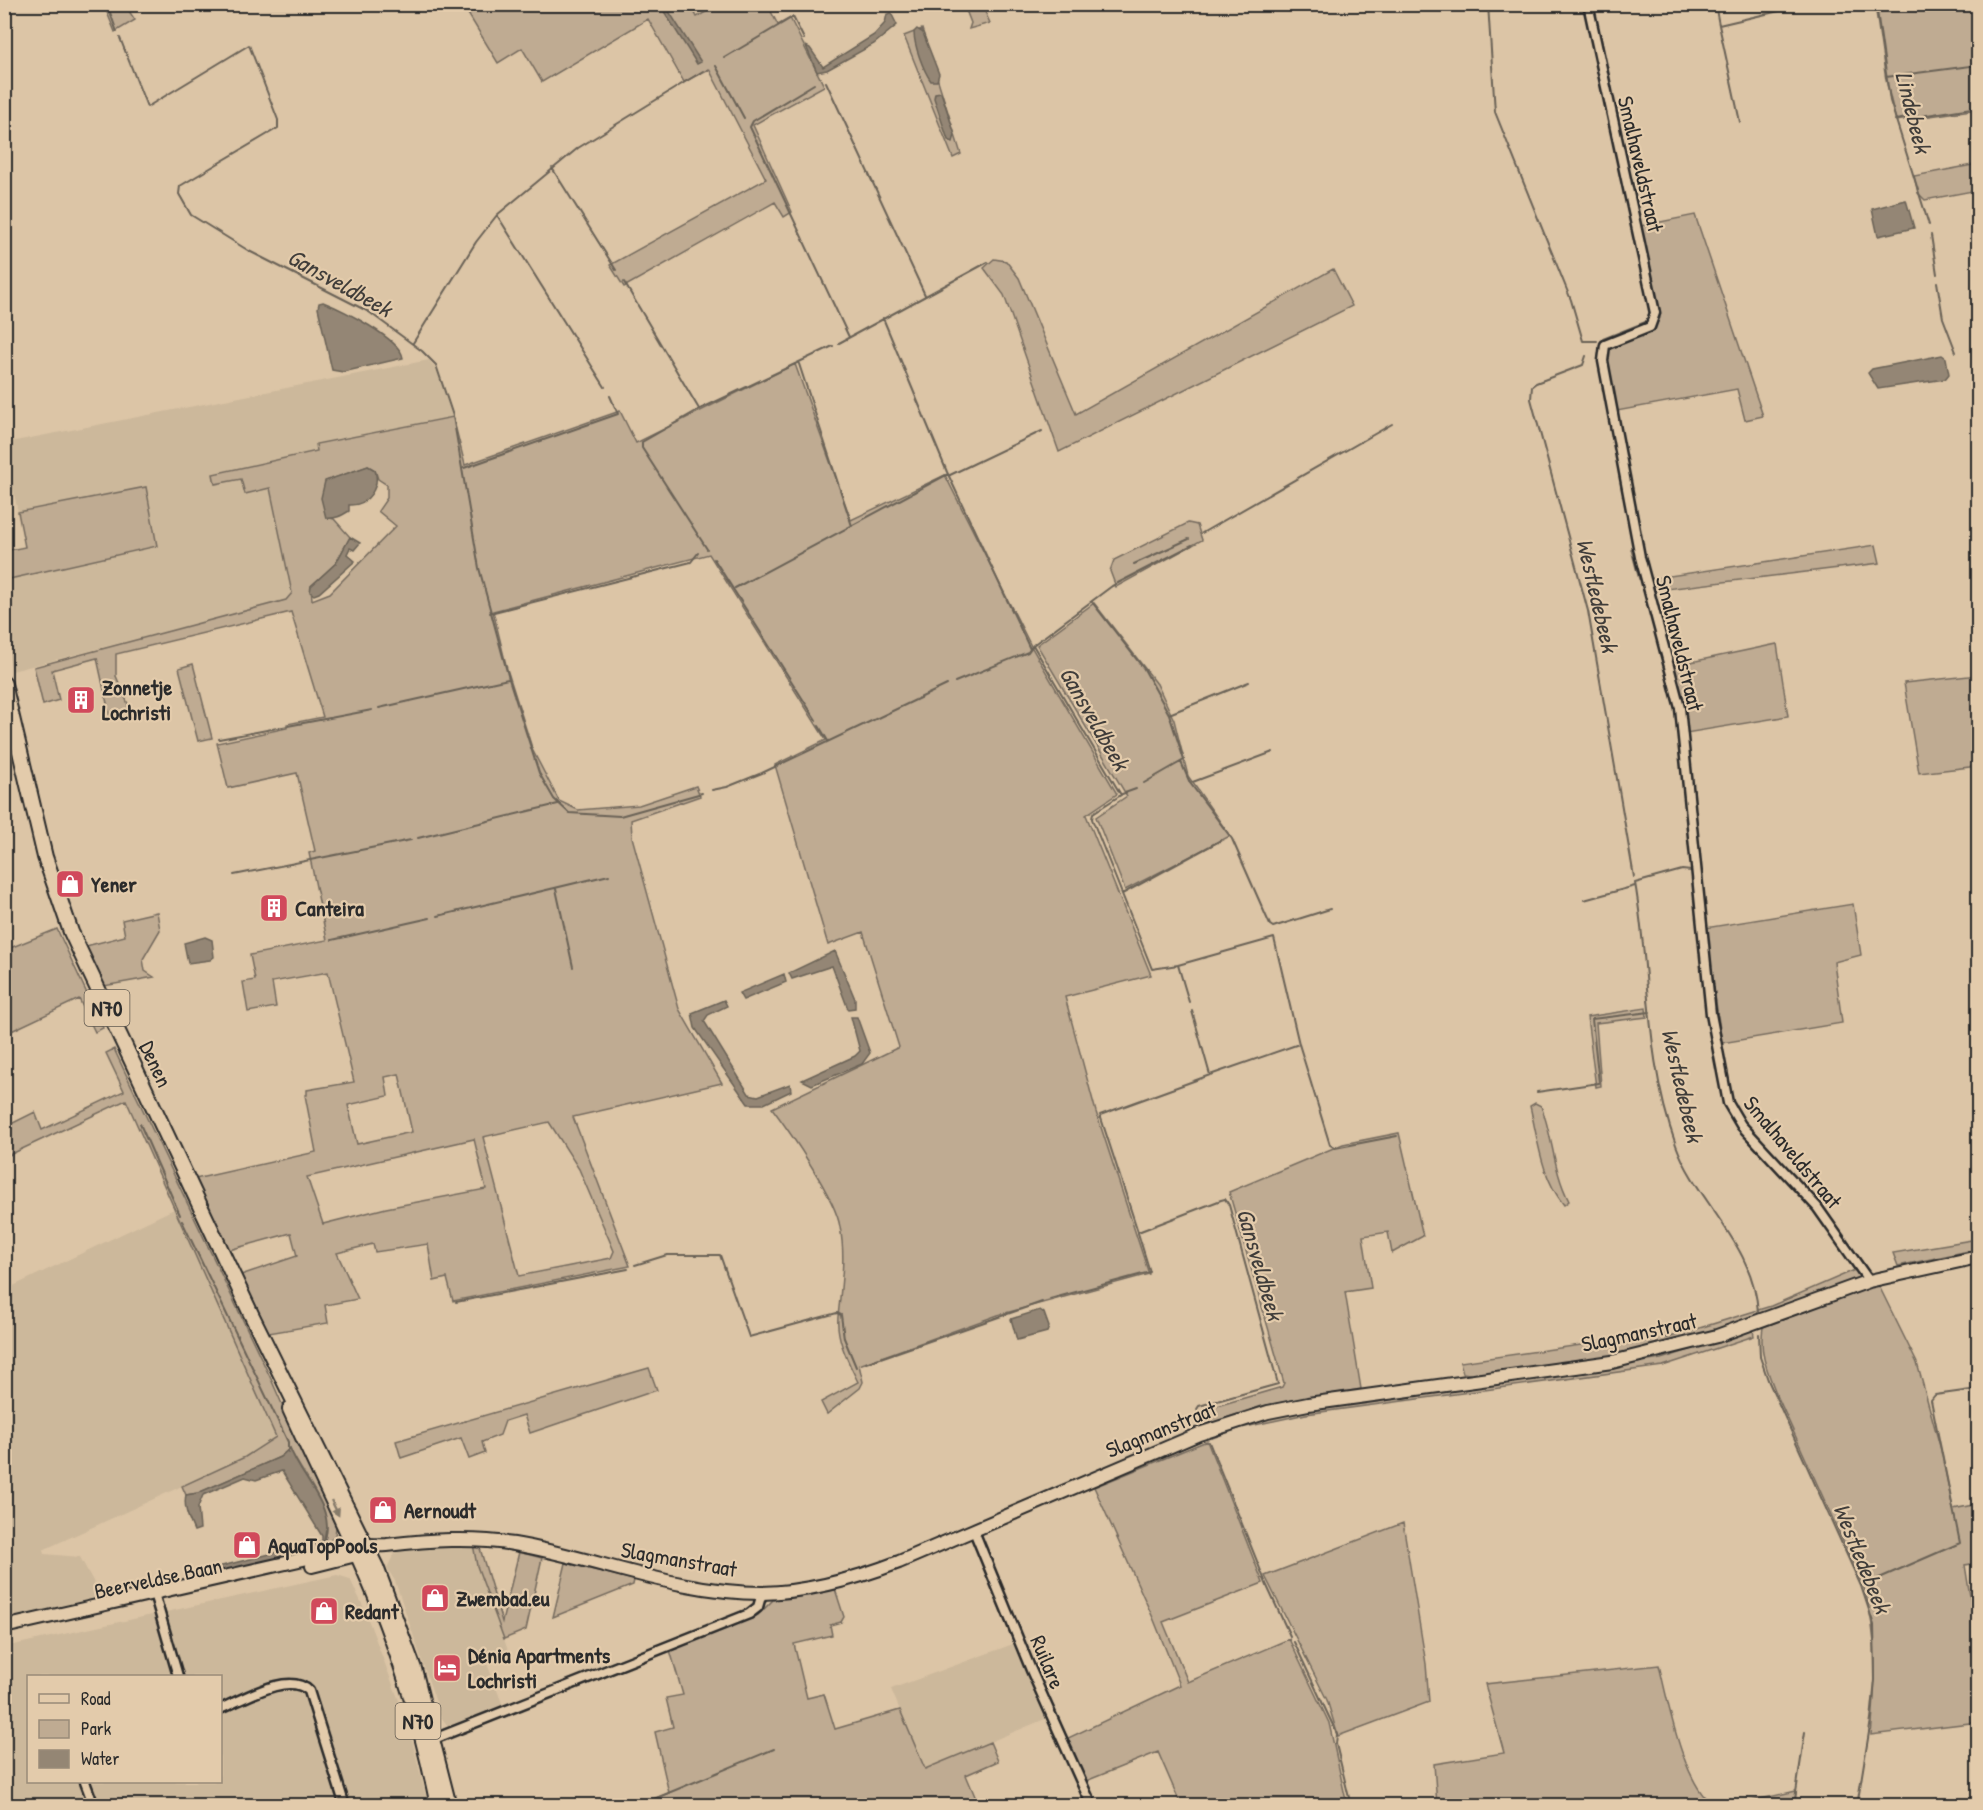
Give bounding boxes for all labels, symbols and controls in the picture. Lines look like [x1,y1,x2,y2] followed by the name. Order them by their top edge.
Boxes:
[1888,68,1940,158] water label: Lindebeek
[1611,93,1671,235] street label: Smalhaveldstraat
[282,240,400,325] water label: Gansveldbeek
[1569,535,1627,657] water label: Westledebeek
[1649,572,1711,714] street label: Smalhaveldstraat
[1052,660,1139,777] water label: Gansveldbeek
[102,672,172,727] place label: Zonnetje Lochristi
[65,684,97,716] building icon: Zonnetje Lochristi
[54,868,86,900] shop icon: Yener
[91,869,137,899] place label: Yener
[258,892,290,924] building icon: Canteira
[295,893,364,923] place label: Canteira
[84,990,130,1026] road number: N70
[1654,1025,1712,1147] water label: Westledebeek
[132,1036,180,1092] street label: Denen
[1737,1089,1849,1215] street label: Smalhaveldstraat
[1230,1204,1293,1326] water label: Gansveldbeek
[1579,1305,1700,1359] street label: Slagmanstraat
[1101,1393,1221,1465] street label: Slagmanstraat
[367,1494,399,1526] shop icon: Aernoudt
[404,1495,477,1525] place label: Aernoudt
[1827,1498,1900,1619] water label: Westledebeek
[331,1500,340,1517] one-way arrow
[231,1529,263,1561] shop icon: AquaTopPools
[268,1530,378,1561] place label: AquaTopPools
[619,1534,740,1584] street label: Slagmanstraat
[91,1550,225,1606] street label: Beerveldse Baan
[419,1582,451,1614] shop icon: Zwembad.eu
[456,1583,550,1613] place label: Zwembad.eu
[308,1595,340,1627] shop icon: Redant
[345,1596,400,1626] place label: Redant
[1023,1631,1073,1694] street label: Ruilare
[468,1640,611,1695] place label: Dénia Apartments Lochristi
[431,1652,463,1684] hotel icon: Dénia Apartments Lochristi
[27,1675,222,1783] legend
[81,1686,111,1711] text: Road
[396,1703,440,1739] road number: N70
[81,1716,112,1741] text: Park
[81,1746,119,1771] text: Water

